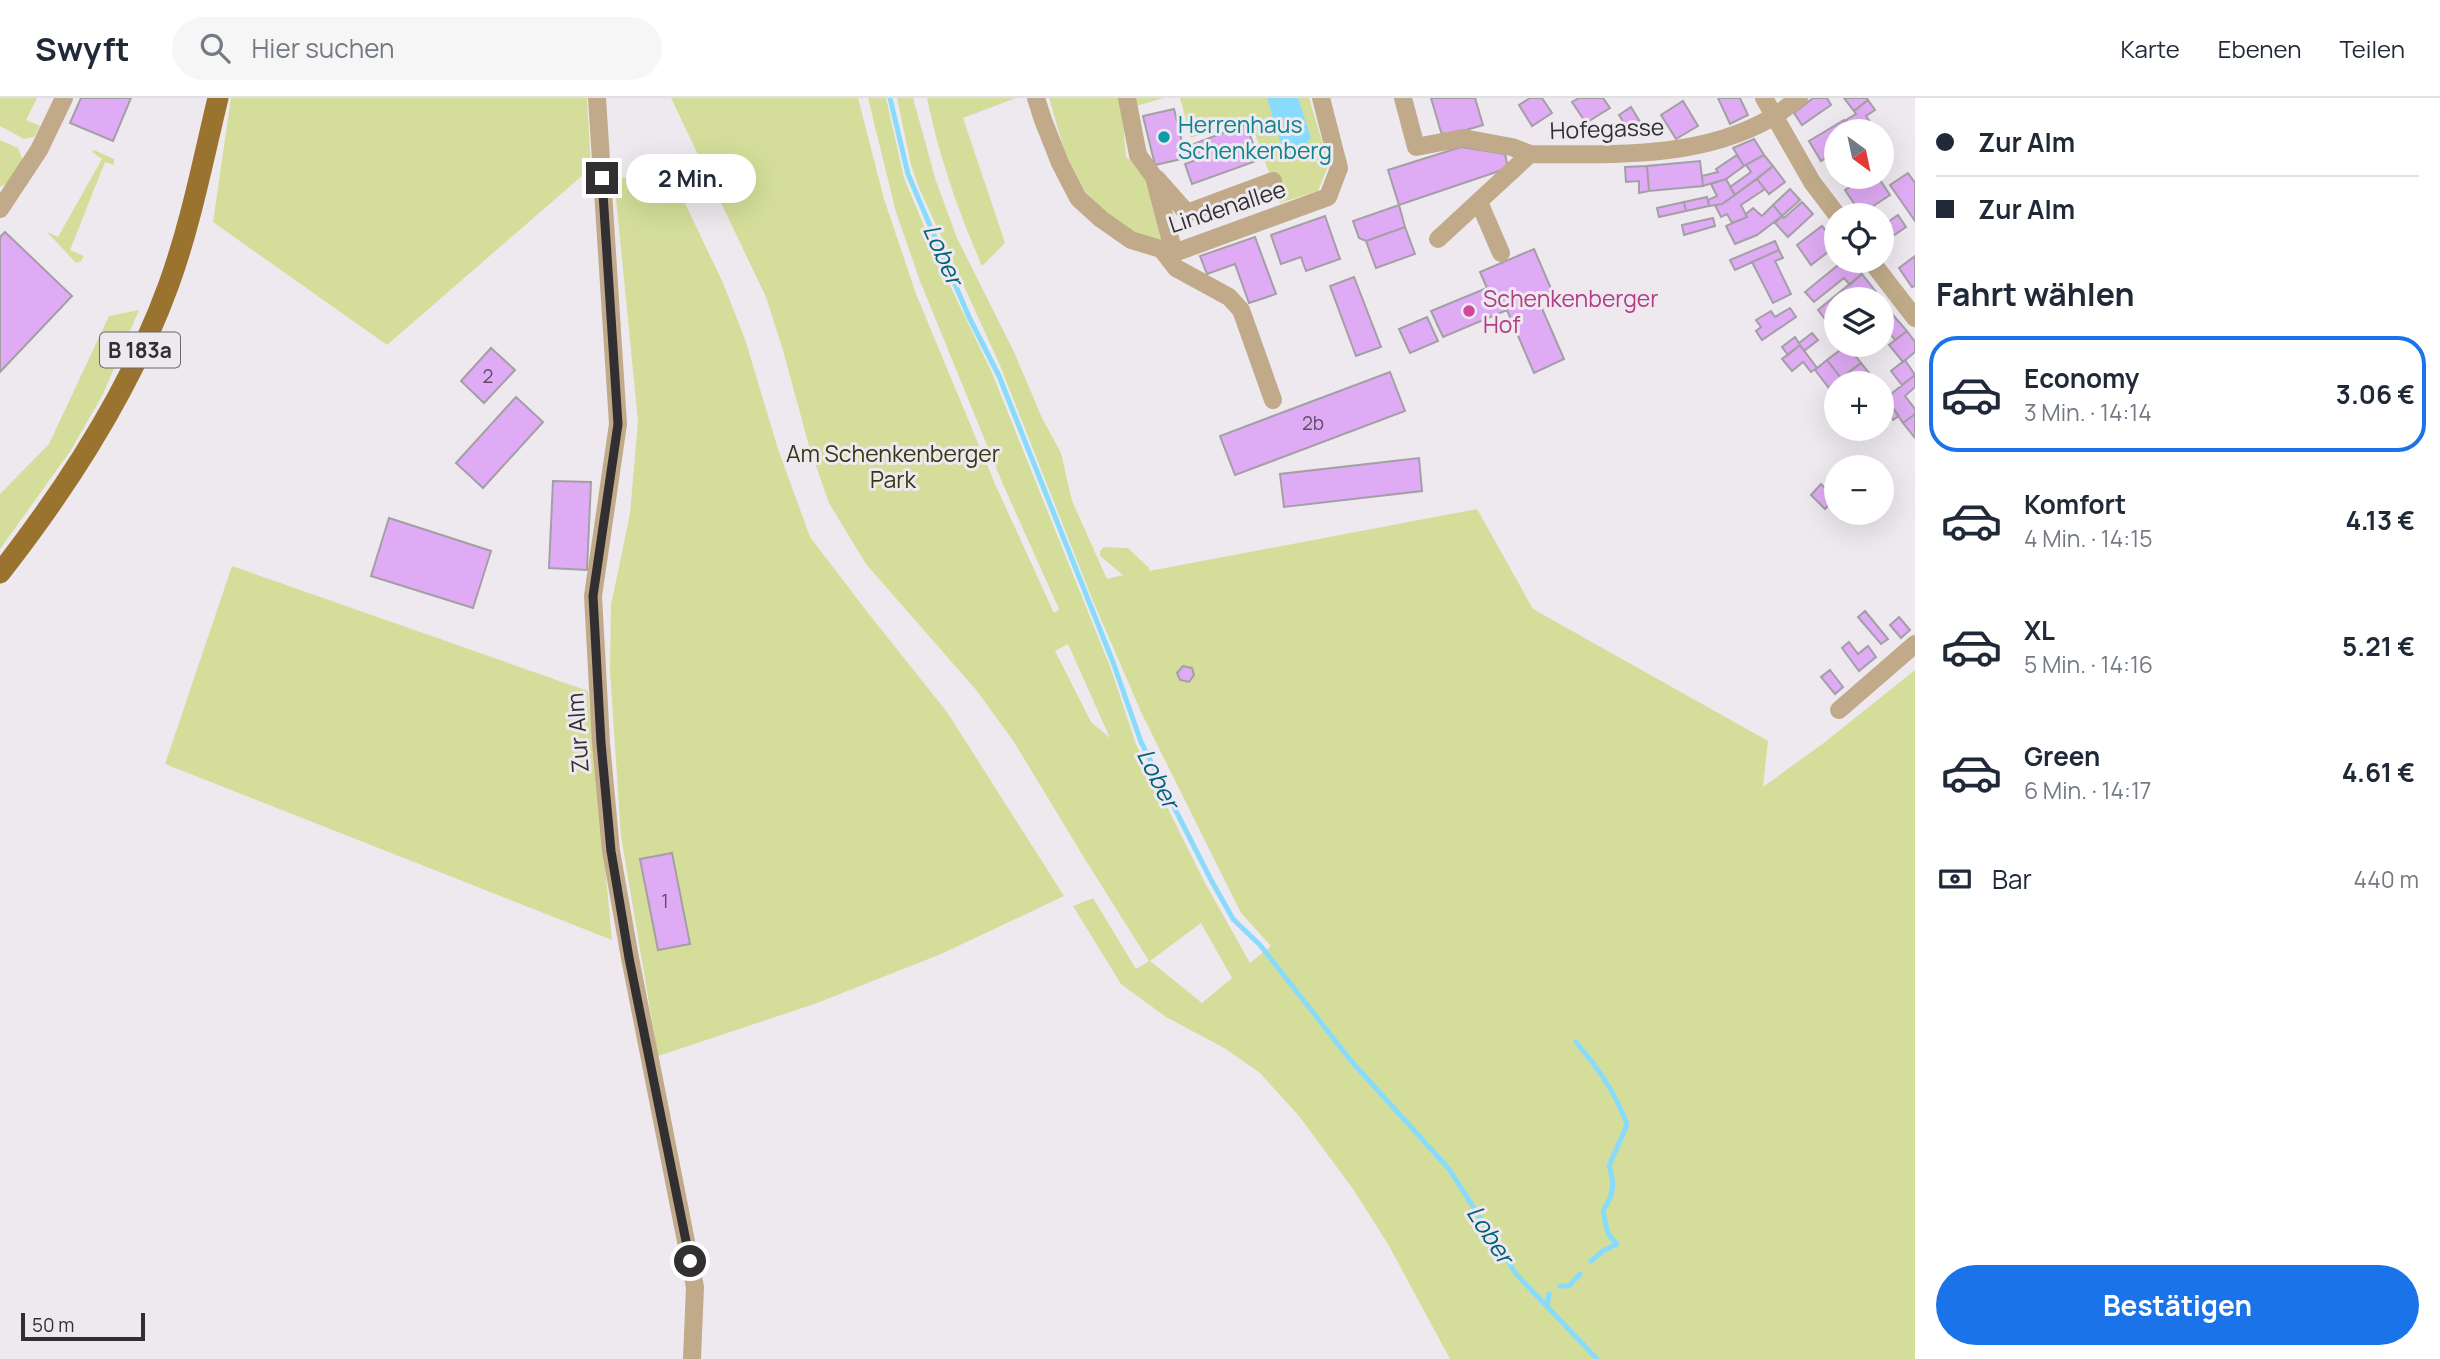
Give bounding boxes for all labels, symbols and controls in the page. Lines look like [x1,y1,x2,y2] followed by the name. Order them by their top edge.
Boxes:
[172,17,662,80] search box
[35,26,130,71] text: Swyft
[196,29,234,67] icon: search
[252,30,394,66] text: Hier suchen
[2120,32,2180,65] text: Karte
[2218,32,2301,65] text: Ebenen
[2339,32,2405,65] text: Teilen
[1178,108,1332,166] place label: Herrenhaus Schenkenberg
[1549,110,1665,146] street label: Hofegasse
[1824,119,1894,189] north arrow
[1824,119,1894,525] map controls
[1978,124,2075,160] text: Zur Alm
[1156,129,1172,145] marker: Herrenhaus Schenkenberg
[626,154,756,202] callout: 2 Min.
[586,162,618,194] route end
[658,162,724,194] text: 2 Min.
[1164,172,1290,240] street label: Lindenallee
[1978,191,2075,227] text: Zur Alm
[1824,203,1894,273] button: locate
[916,218,973,293] water label: Lober
[1936,272,2135,316] text: Fahrt wählen
[1483,282,1659,340] place label: Schenkenberger Hof
[1824,287,1894,357] button: layers
[1461,303,1477,319] marker: Schenkenberger Hof
[100,332,180,368] road number: B 183a
[2024,360,2139,396] text: Economy
[483,363,493,389] house number: 2
[1940,363,2003,426] icon: car
[1824,371,1894,441] button: +
[2336,376,2415,412] text: 3.06 €
[2024,396,2152,428] text: 3 Min. · 14:14
[1302,410,1324,436] house number: 2b
[786,437,1000,495] park label: Am Schenkenberger Park
[1824,455,1894,525] button: −
[2024,486,2126,522] text: Komfort
[1940,489,2003,552] icon: car
[2345,502,2415,538] text: 4.13 €
[2024,522,2152,554] text: 4 Min. · 14:15
[2024,612,2055,648] text: XL
[1940,615,2003,678] icon: car
[2342,628,2415,664] text: 5.21 €
[2024,648,2153,680] text: 5 Min. · 14:16
[558,692,596,774] street label: Zur Alm
[2024,738,2100,774] text: Green
[1940,741,2003,804] icon: car
[1130,742,1190,817] water label: Lober
[2342,754,2415,790] text: 4.61 €
[2024,774,2151,806] text: 6 Min. · 14:17
[1936,860,1974,898] icon: cash
[1992,861,2032,897] text: Bar
[2354,863,2419,895] text: 440 m
[661,888,669,914] house number: 1
[1460,1198,1524,1272] water label: Lober
[674,1245,706,1277] route start
[1936,1265,2419,1345] button: Bestätigen
[21,1310,145,1342] scale bar
[32,1312,74,1338] text: 50 m

